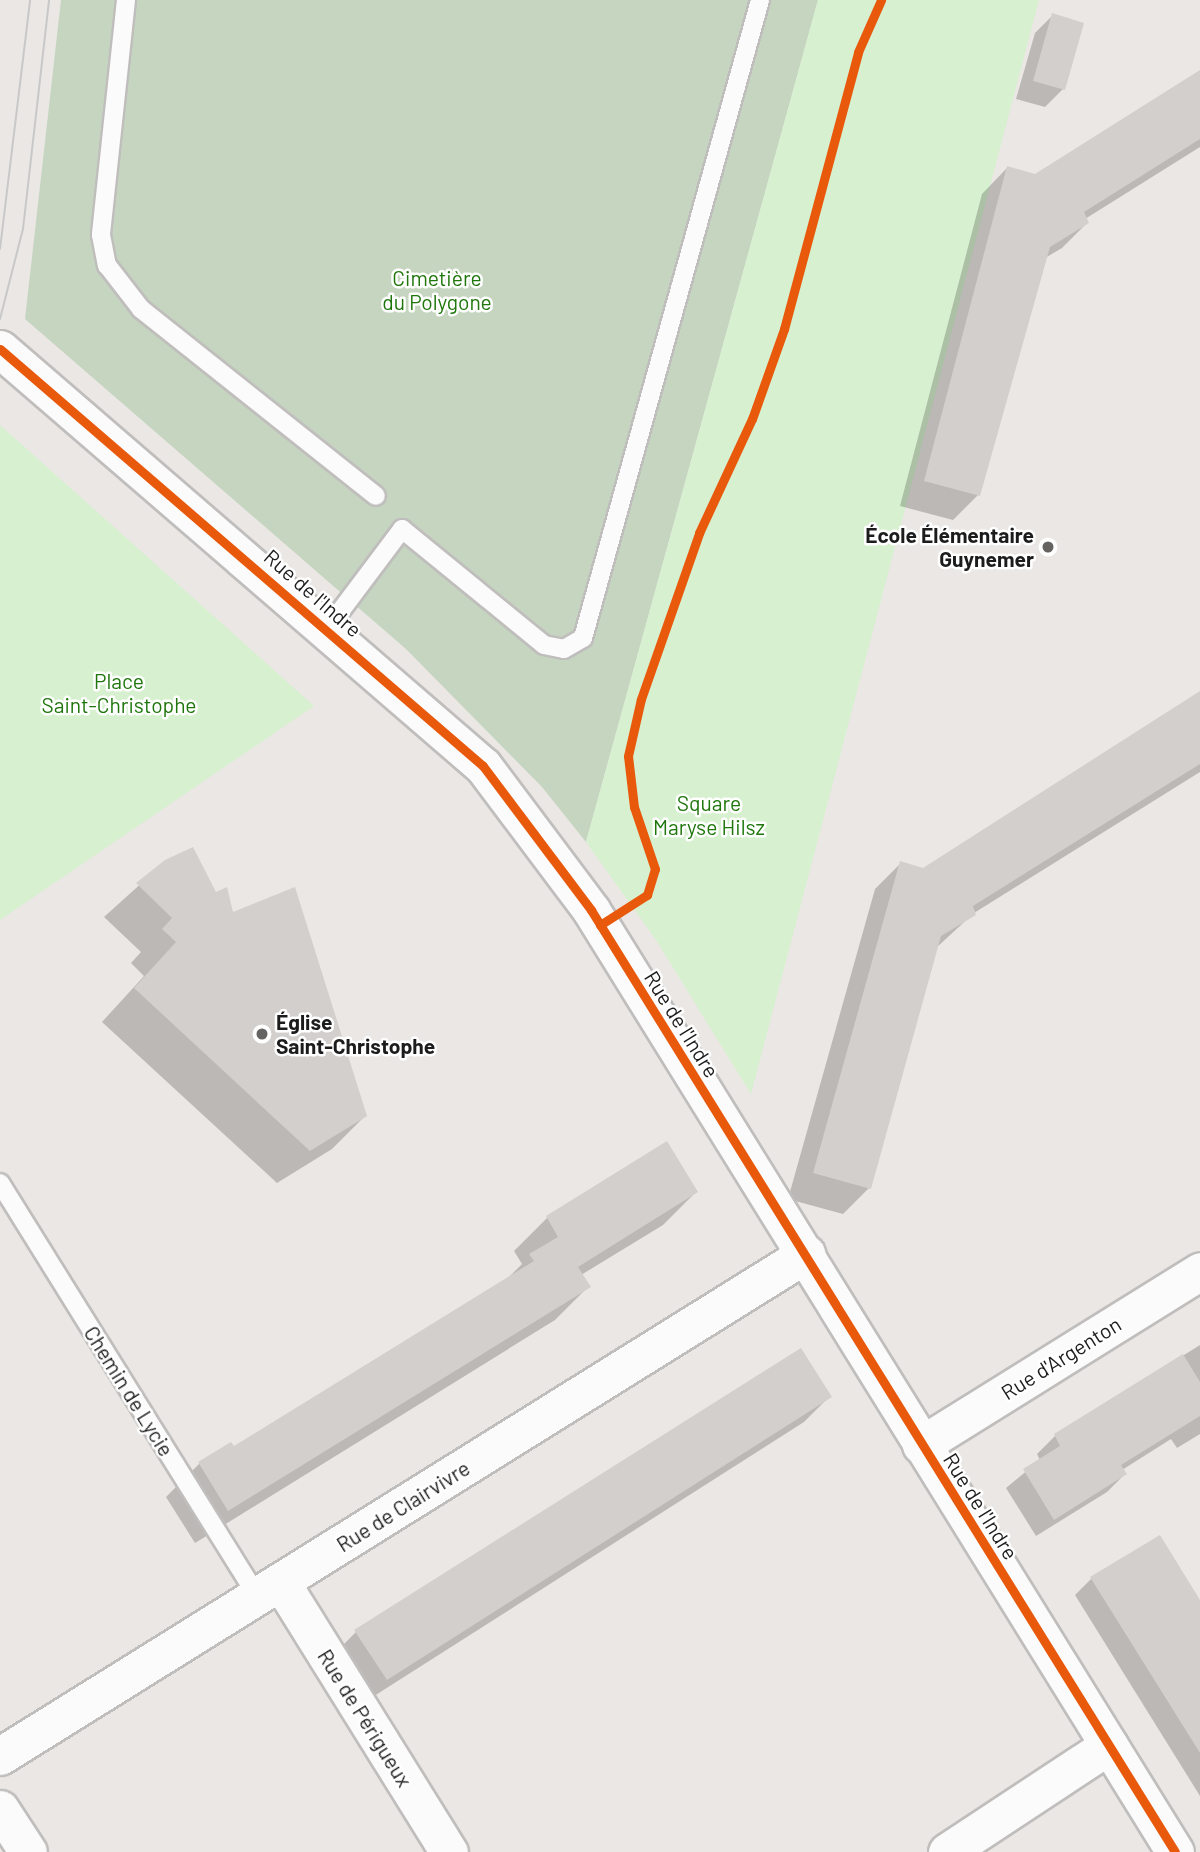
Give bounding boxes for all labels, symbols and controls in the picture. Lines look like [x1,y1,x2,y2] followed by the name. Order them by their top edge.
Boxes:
[382,265,492,315] park label: Cimetière du Polygone
[865,522,1034,572] place label: École Élémentaire Guynemer
[1040,539,1056,555] marker: École Élémentaire Guynemer
[259,544,367,642] street label: Rue de l'Indre
[41,668,197,718] park label: Place Saint-Christophe
[653,790,765,840] park label: Square Maryse Hilsz
[639,966,725,1082] street label: Rue de l'Indre
[276,1009,435,1059] place label: Église Saint-Christophe
[254,1026,270,1042] marker: Église Saint-Christophe
[996,1311,1126,1405] street label: Rue d'Argenton
[79,1321,179,1461] street label: Chemin de Lycie
[938,1448,1024,1564] street label: Rue de l'Indre
[332,1455,474,1557] street label: Rue de Clairvivre
[313,1645,417,1791] street label: Rue de Périgueux

